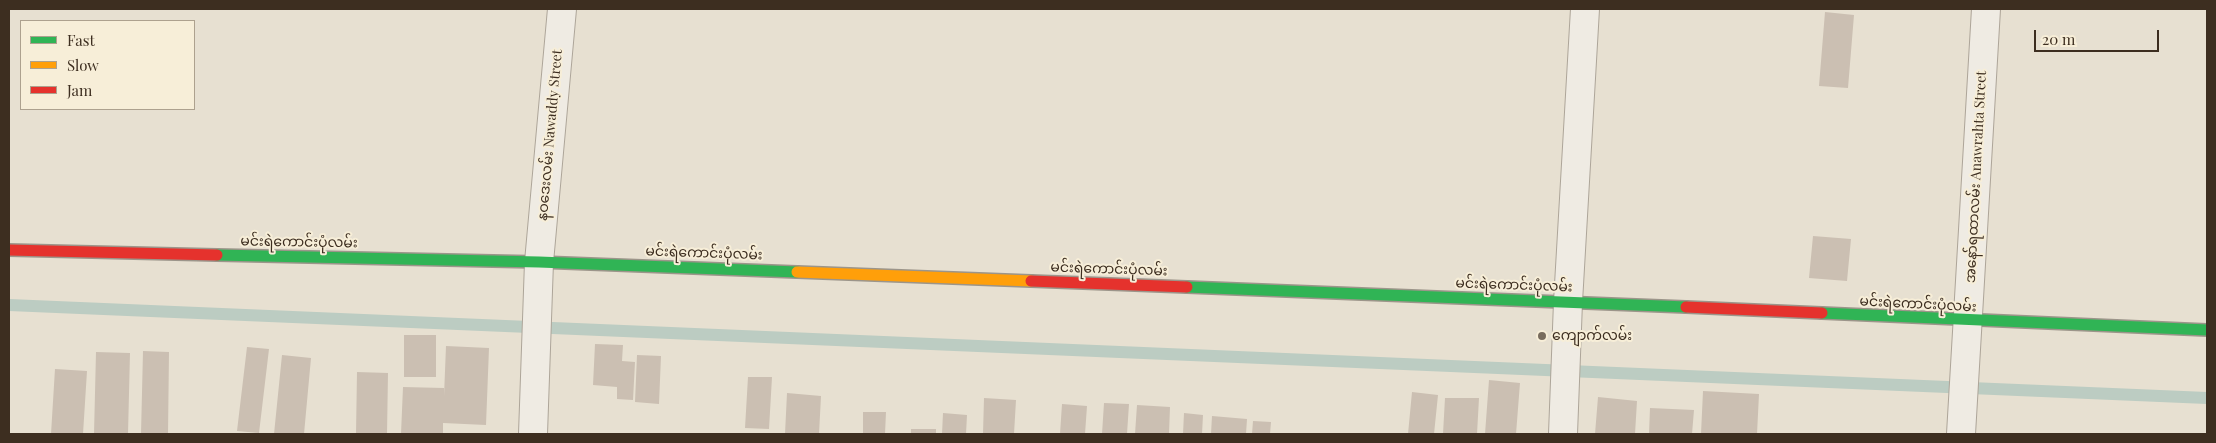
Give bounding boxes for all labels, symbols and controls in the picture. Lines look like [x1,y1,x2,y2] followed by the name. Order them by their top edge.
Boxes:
[20,20,195,110] legend
[2036,20,2161,52] scale bar
[2042,29,2075,49] text: 20 m
[67,30,95,50] text: Fast
[534,49,566,221] street label: နဝဒေးလမ်း Nawaddy Street
[67,55,99,75] text: Slow
[1962,70,1990,284] street label: အနော်ရထာလမ်း Anawrahta Street
[67,80,92,100] text: Jam
[240,233,358,251] street label: မင်းရဲကောင်းပုံလမ်း
[645,243,763,263] street label: မင်းရဲကောင်းပုံလမ်း
[1050,259,1168,279] street label: မင်းရဲကောင်းပုံလမ်း
[1455,275,1573,295] street label: မင်းရဲကောင်းပုံလမ်း
[1859,293,1977,315] street label: မင်းရဲကောင်းပုံလမ်း
[1552,328,1632,344] place label: ကျောက်လမ်း
[1536,330,1548,342] marker: ကျောက်လမ်း

